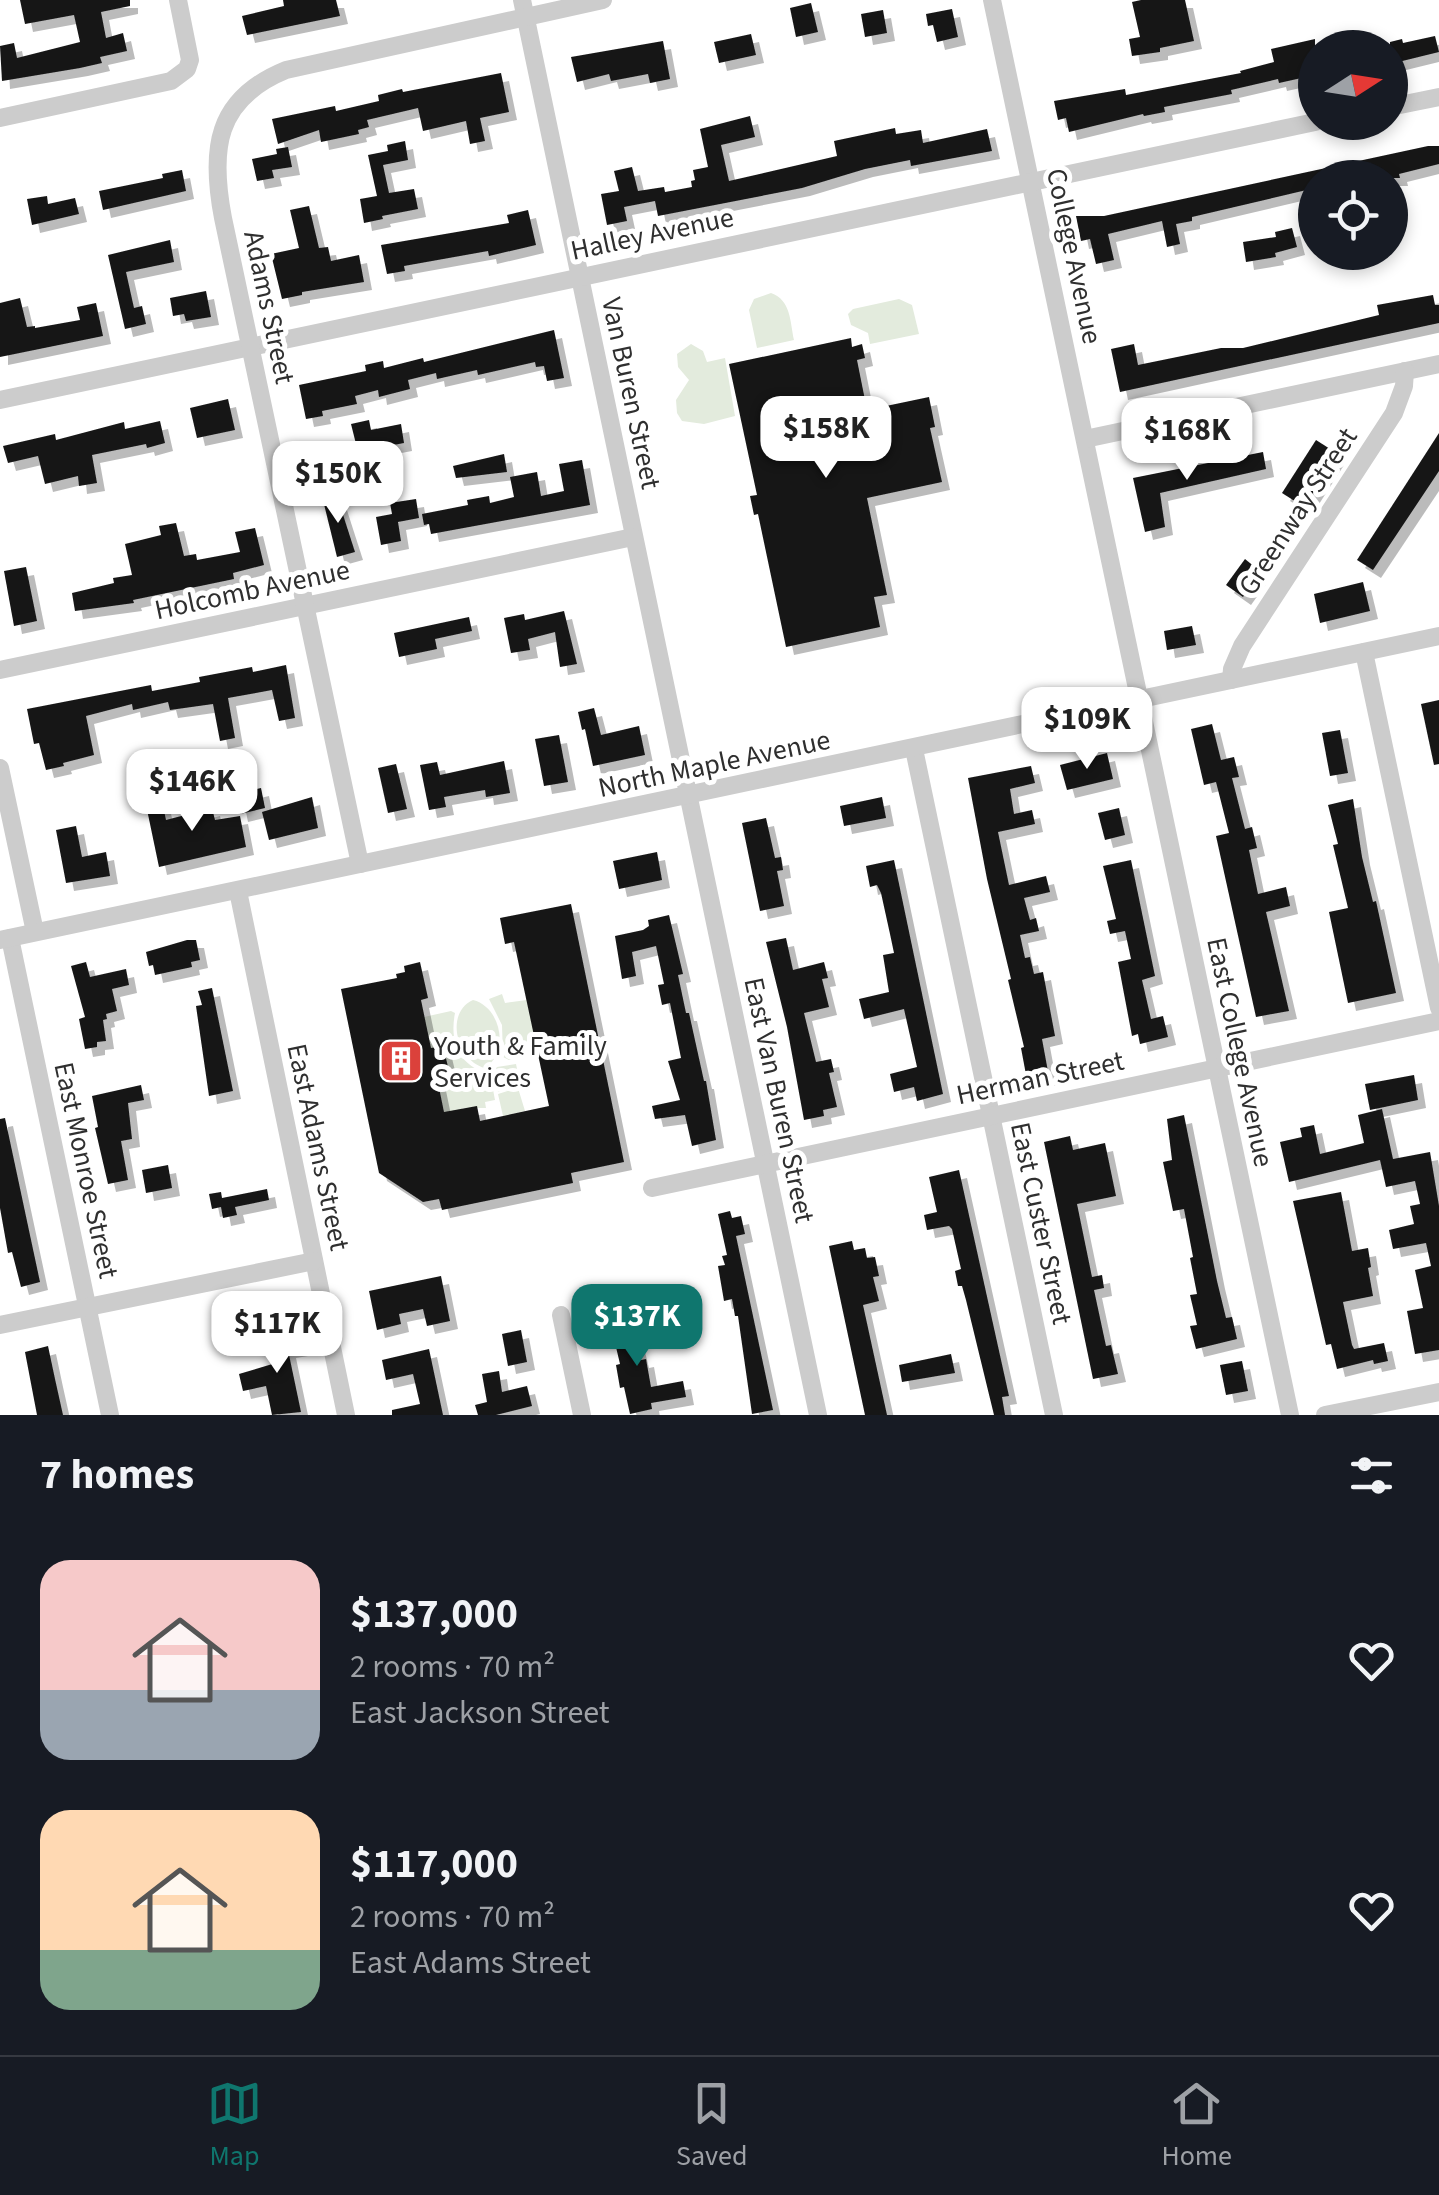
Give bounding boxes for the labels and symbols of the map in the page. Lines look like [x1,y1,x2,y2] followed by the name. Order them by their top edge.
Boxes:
[1298,30,1408,140] north arrow
[1036,165,1112,348] street label: College Avenue
[567,197,737,271] street label: Halley Avenue
[233,227,305,388] street label: Adams Street
[591,294,671,493] street label: Van Buren Street
[756,396,896,481] pin: $158K
[1117,398,1257,483] pin: $168K
[1229,419,1367,603] street label: Greenway Street
[268,441,408,526] pin: $150K
[151,550,353,630] street label: Holcomb Avenue
[1017,687,1157,772] pin: $109K
[595,720,834,808] street label: North Maple Avenue
[122,749,262,834] pin: $146K
[1196,934,1284,1171] street label: East College Avenue
[733,974,825,1227] street label: East Van Buren Street
[433,1026,607,1098] place label: Youth & Family Services
[378,1038,424,1084] building icon: Youth & Family Services
[277,1040,360,1255] street label: East Adams Street
[953,1041,1128,1115] street label: Herman Street
[44,1058,129,1283] street label: East Monroe Street
[1000,1118,1082,1328] street label: East Custer Street
[567,1284,707,1369] pin: $137K
[207,1291,347,1376] pin: $117K

